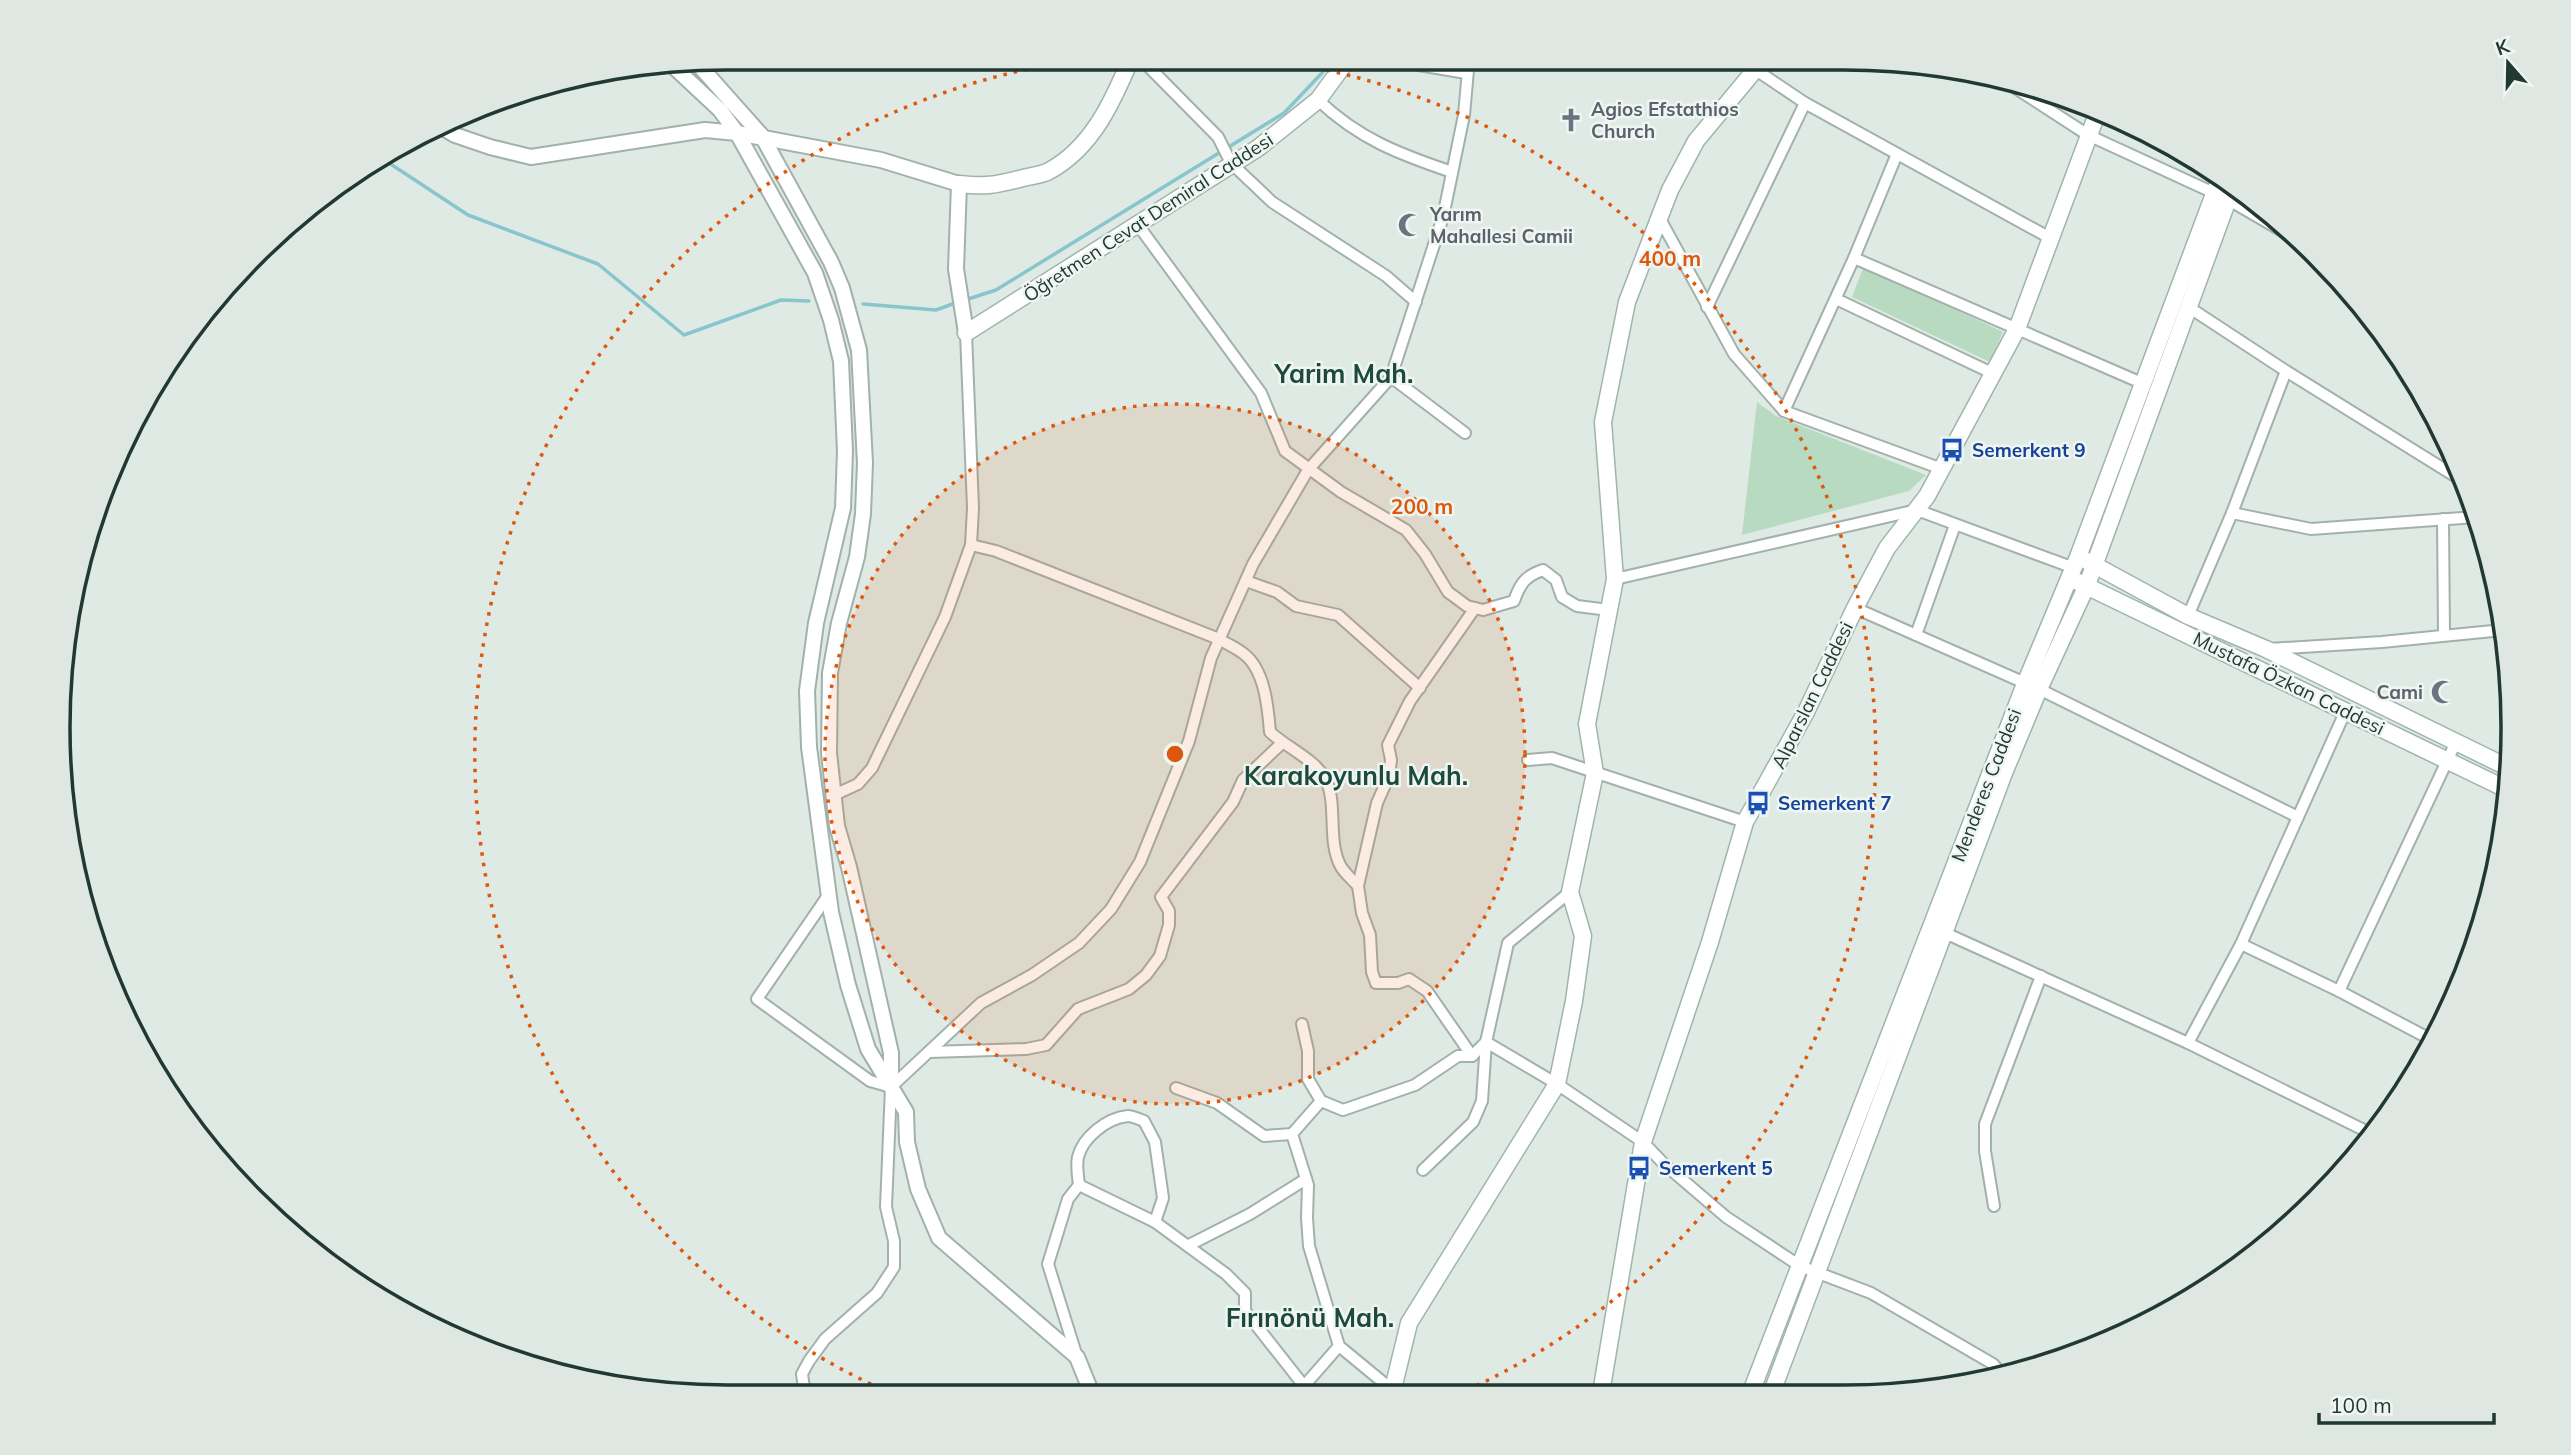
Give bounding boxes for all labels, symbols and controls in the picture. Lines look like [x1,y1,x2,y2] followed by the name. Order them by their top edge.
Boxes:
[2473,28,2543,98] north arrow
[2492,33,2513,60] text: K
[1591,97,1739,143] place label: Agios Efstathios Church
[1557,106,1585,134] church icon: Agios Efstathios Church
[1019,127,1277,307] street label: Öğretmen Cevat Demiral Caddesi
[1429,202,1573,248] place label: Yarım Mahallesi Camii
[1396,211,1424,239] mosque icon: Yarım Mahallesi Camii
[1639,245,1701,271] text: 400 m
[1274,357,1413,390] district label: Yarim Mah.
[1938,436,1966,464] bus stop icon: Semerkent 9
[1972,438,2086,462] place label: Semerkent 9
[1391,493,1453,519] text: 200 m
[1766,618,1858,772] street label: Alparslan Caddesi
[2189,626,2389,740] street label: Mustafa Özkan Caddesi
[2429,678,2457,706] mosque icon: Cami
[2377,680,2423,704] place label: Cami
[1946,705,2026,865] street label: Menderes Caddesi
[1163,742,1187,766] centre of rings
[1244,759,1468,792] district label: Karakoyunlu Mah.
[1744,789,1772,817] bus stop icon: Semerkent 7
[1778,791,1892,815] place label: Semerkent 7
[1625,1154,1653,1182] bus stop icon: Semerkent 5
[1659,1156,1773,1180] place label: Semerkent 5
[1226,1301,1394,1334] district label: Fırınönü Mah.
[2319,1382,2494,1426] scale bar
[2330,1392,2392,1418] text: 100 m

